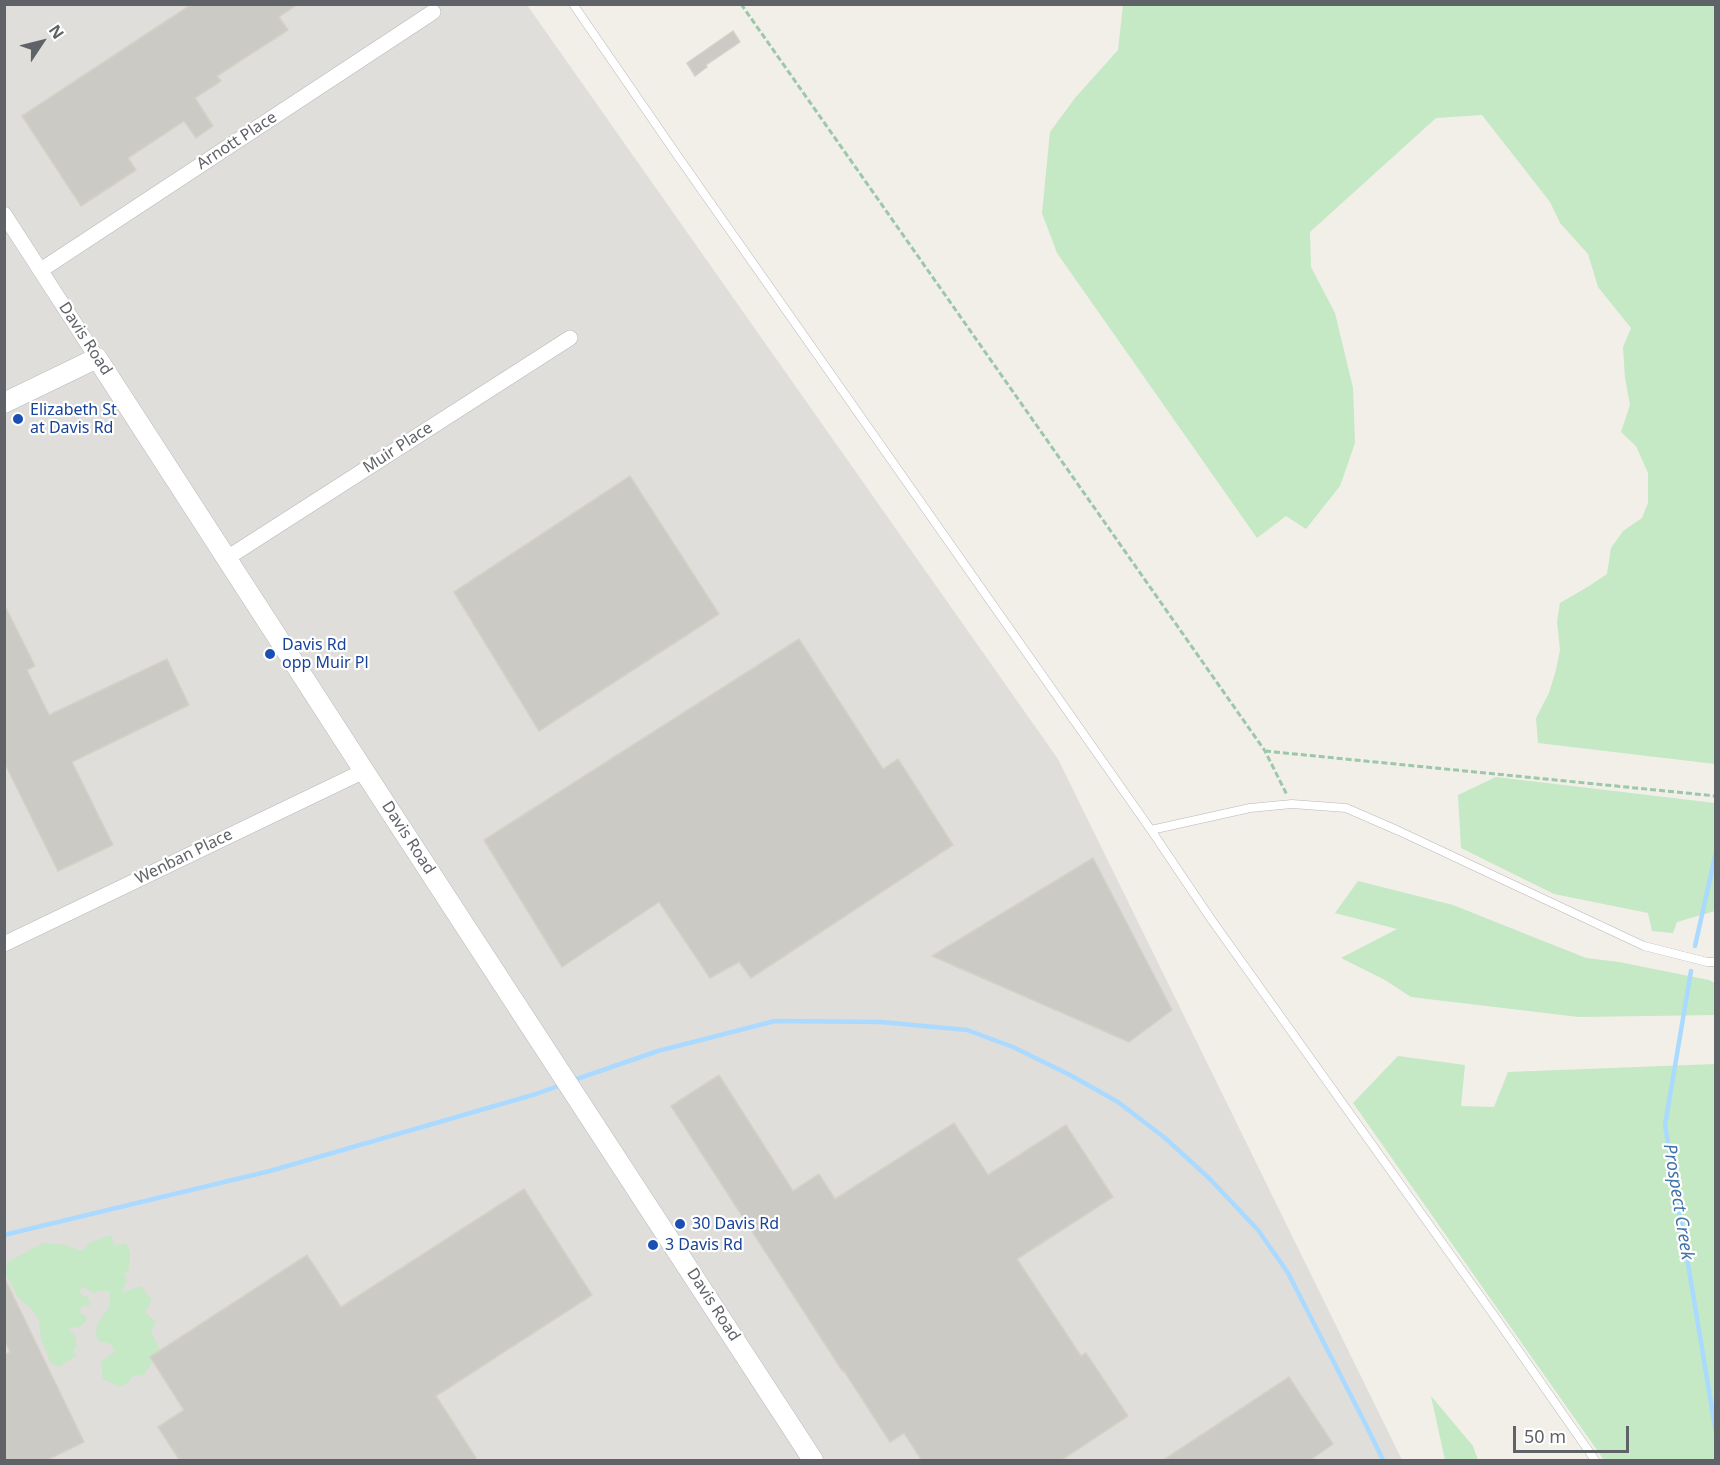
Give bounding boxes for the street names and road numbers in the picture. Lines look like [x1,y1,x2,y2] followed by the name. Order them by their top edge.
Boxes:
[193,108,281,174] street label: Arnott Place
[54,299,116,379] street label: Davis Road
[360,418,436,478] street label: Muir Place
[377,798,439,878] street label: Davis Road
[132,825,236,889] street label: Wenban Place
[682,1265,744,1345] street label: Davis Road

